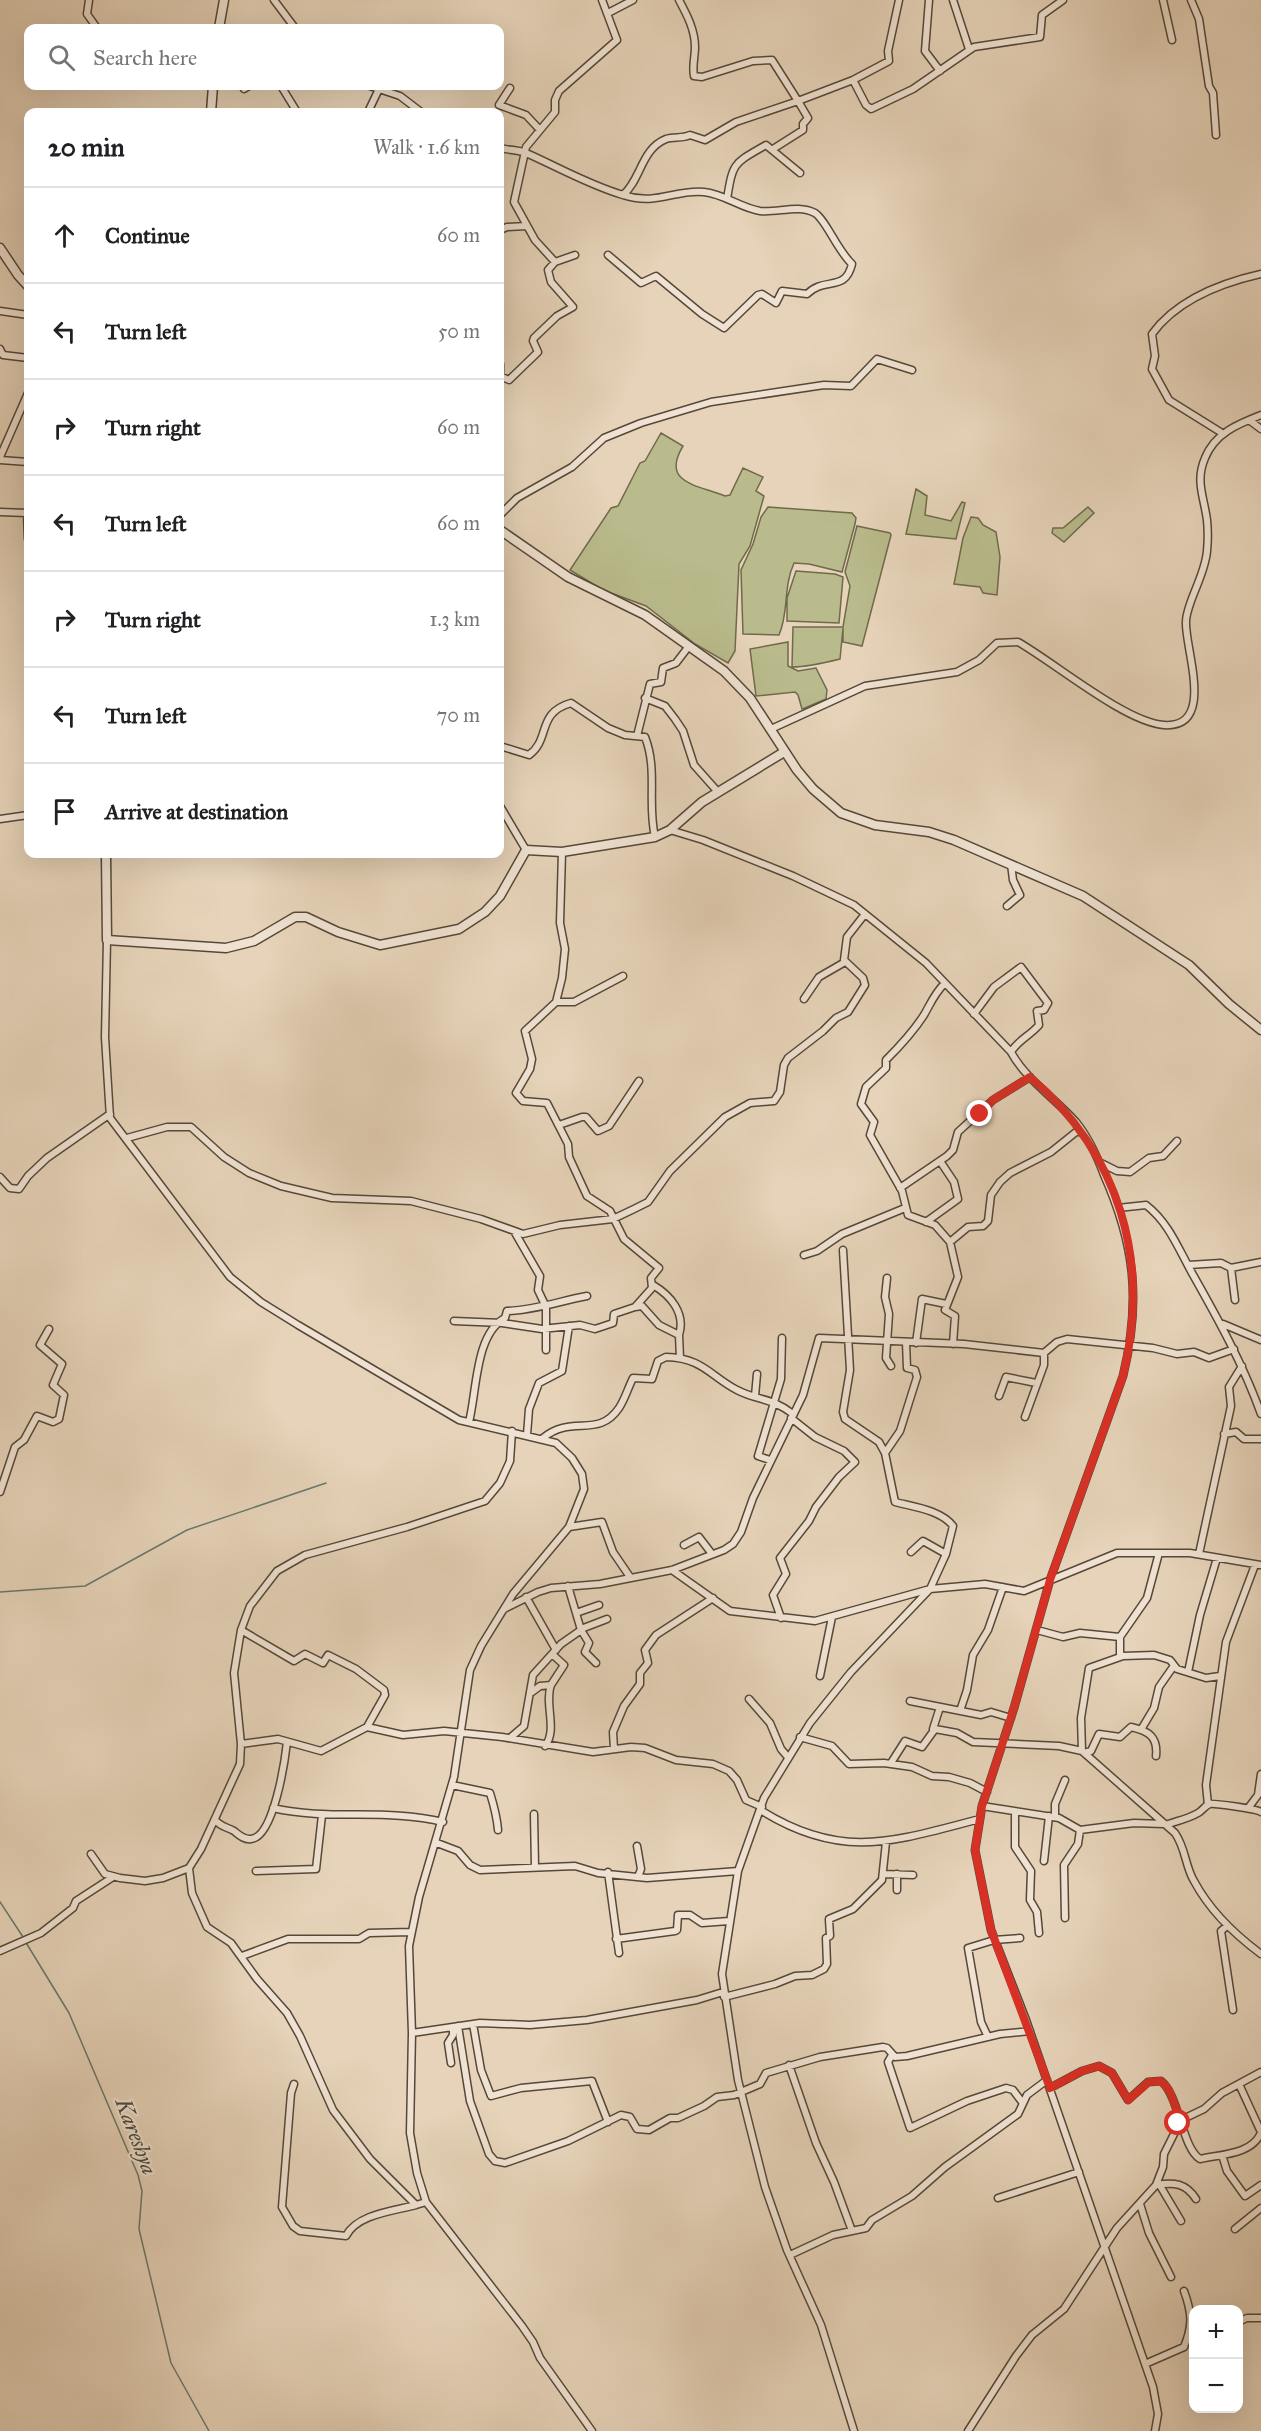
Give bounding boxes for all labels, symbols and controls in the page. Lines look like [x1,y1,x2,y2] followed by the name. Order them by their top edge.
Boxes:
[24,24,504,90] search box
[45,41,78,74] icon: search
[93,44,197,71] text: Search here
[48,131,125,163] text: 20 min
[373,135,480,159] text: Walk · 1.6 km
[48,219,81,252] icon: ahead
[105,222,190,249] text: Continue
[437,223,480,247] text: 60 m
[48,315,81,348] icon: left
[105,318,187,345] text: Turn left
[438,319,480,343] text: 50 m
[48,411,81,444] icon: right
[105,414,201,441] text: Turn right
[437,415,480,439] text: 60 m
[48,507,81,540] icon: left
[105,510,187,537] text: Turn left
[437,511,480,535] text: 60 m
[48,603,81,636] icon: right
[105,606,201,633] text: Turn right
[430,607,480,631] text: 1.3 km
[48,699,81,732] icon: left
[105,702,187,729] text: Turn left
[437,703,480,727] text: 70 m
[48,795,81,828] icon: arrive
[105,798,288,825] text: Arrive at destination
[966,1100,992,1126] route end
[109,2093,163,2178] water label: Kareshya
[1164,2109,1190,2135] route start
[1189,2305,1243,2413] map controls
[1189,2305,1243,2359] button: +
[1189,2359,1243,2413] button: −

